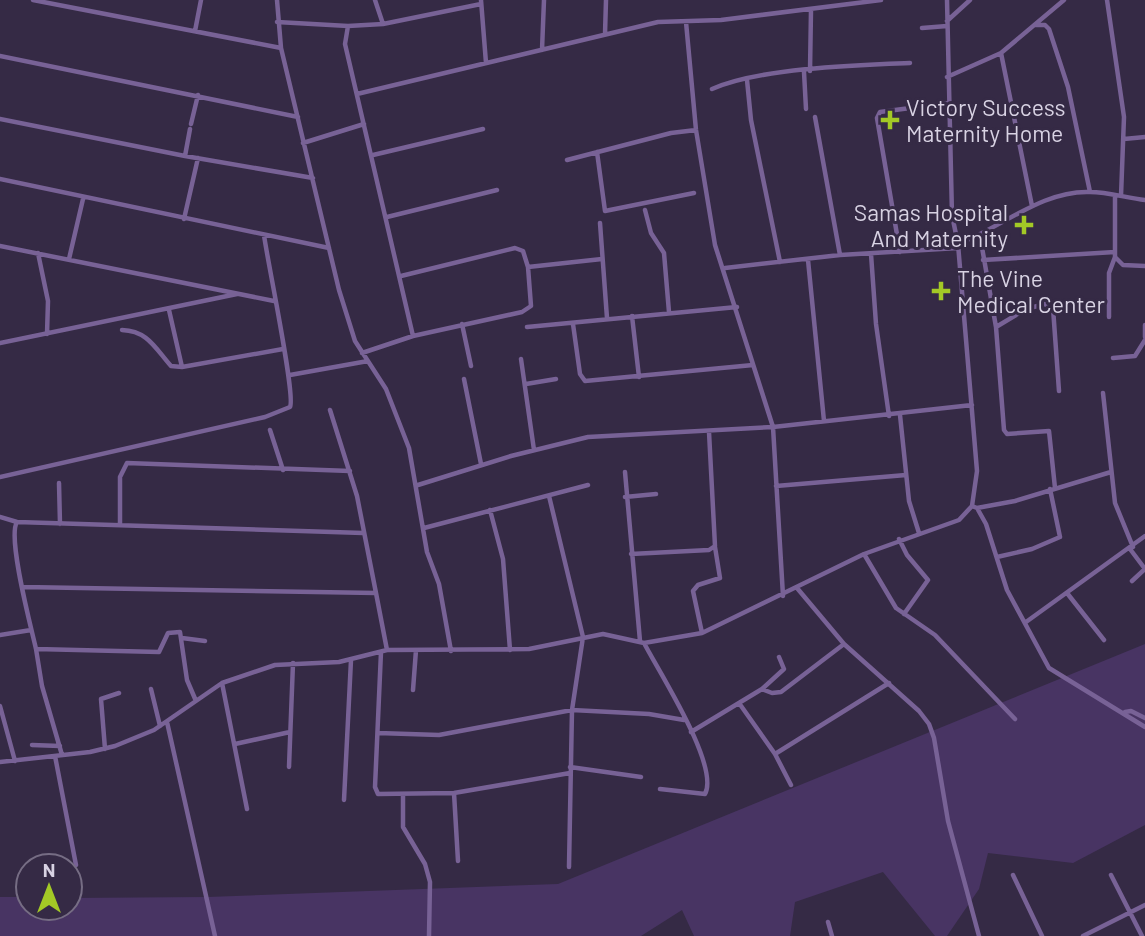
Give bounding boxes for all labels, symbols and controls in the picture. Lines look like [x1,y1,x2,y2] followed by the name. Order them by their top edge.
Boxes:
[906,93,1066,147] place label: Victory Success Maternity Home
[880,110,900,130] marker: Victory Success Maternity Home
[854,198,1008,252] place label: Samas Hospital And Maternity
[1014,215,1034,235] marker: Samas Hospital And Maternity
[957,264,1106,318] place label: The Vine Medical Center
[931,281,951,301] marker: The Vine Medical Center
[14,852,84,922] north arrow
[43,858,55,881] text: N

